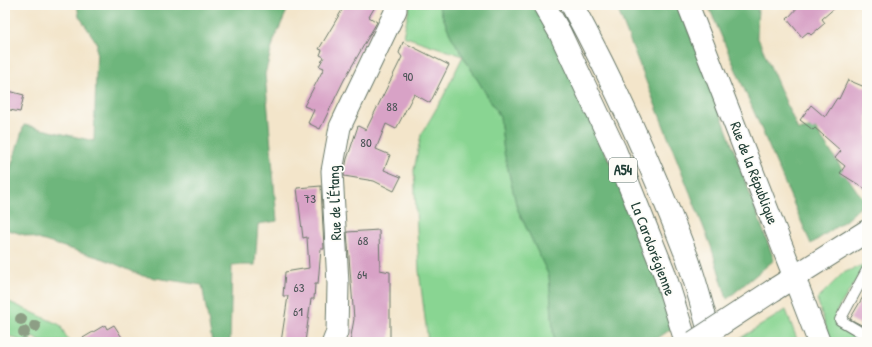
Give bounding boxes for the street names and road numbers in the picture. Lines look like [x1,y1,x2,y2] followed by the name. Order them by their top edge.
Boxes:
[725,118,784,227] street label: Rue de la République
[609,158,637,182] road number: A54
[323,165,346,241] street label: Rue de l'Étang
[626,199,681,298] street label: La Carolorégienne

